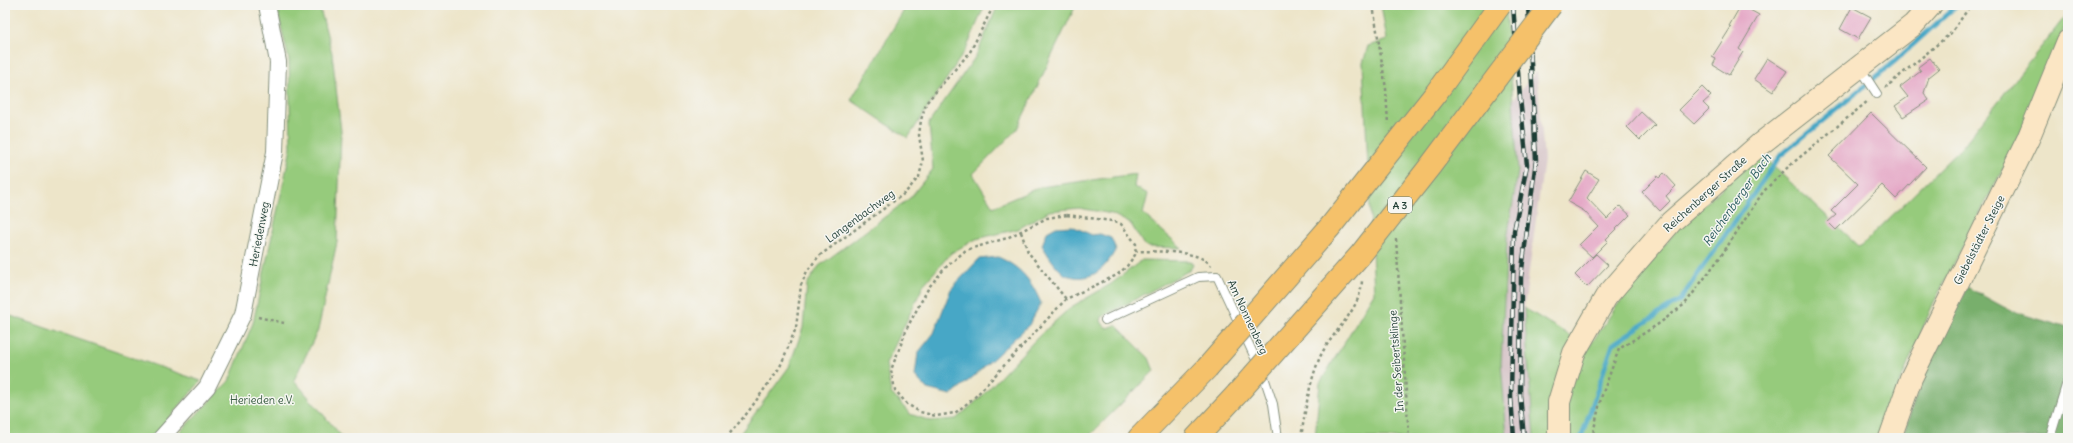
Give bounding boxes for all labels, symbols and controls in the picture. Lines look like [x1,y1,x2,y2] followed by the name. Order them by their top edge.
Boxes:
[1699,150,1775,249] water label: Reichenberger Bach
[1661,153,1750,235] street label: Reichenberger Straße
[823,186,897,246] street label: Langenbachweg
[1950,193,2008,287] street label: Giebelstädter Steige
[1388,197,1412,213] road number: A 3
[246,200,272,268] street label: Heriedenweg
[1225,278,1271,356] street label: Am Nonnenberg
[1385,310,1407,412] street label: In der Seibertsklinge
[230,393,294,407] park label: Herieden e.V.

